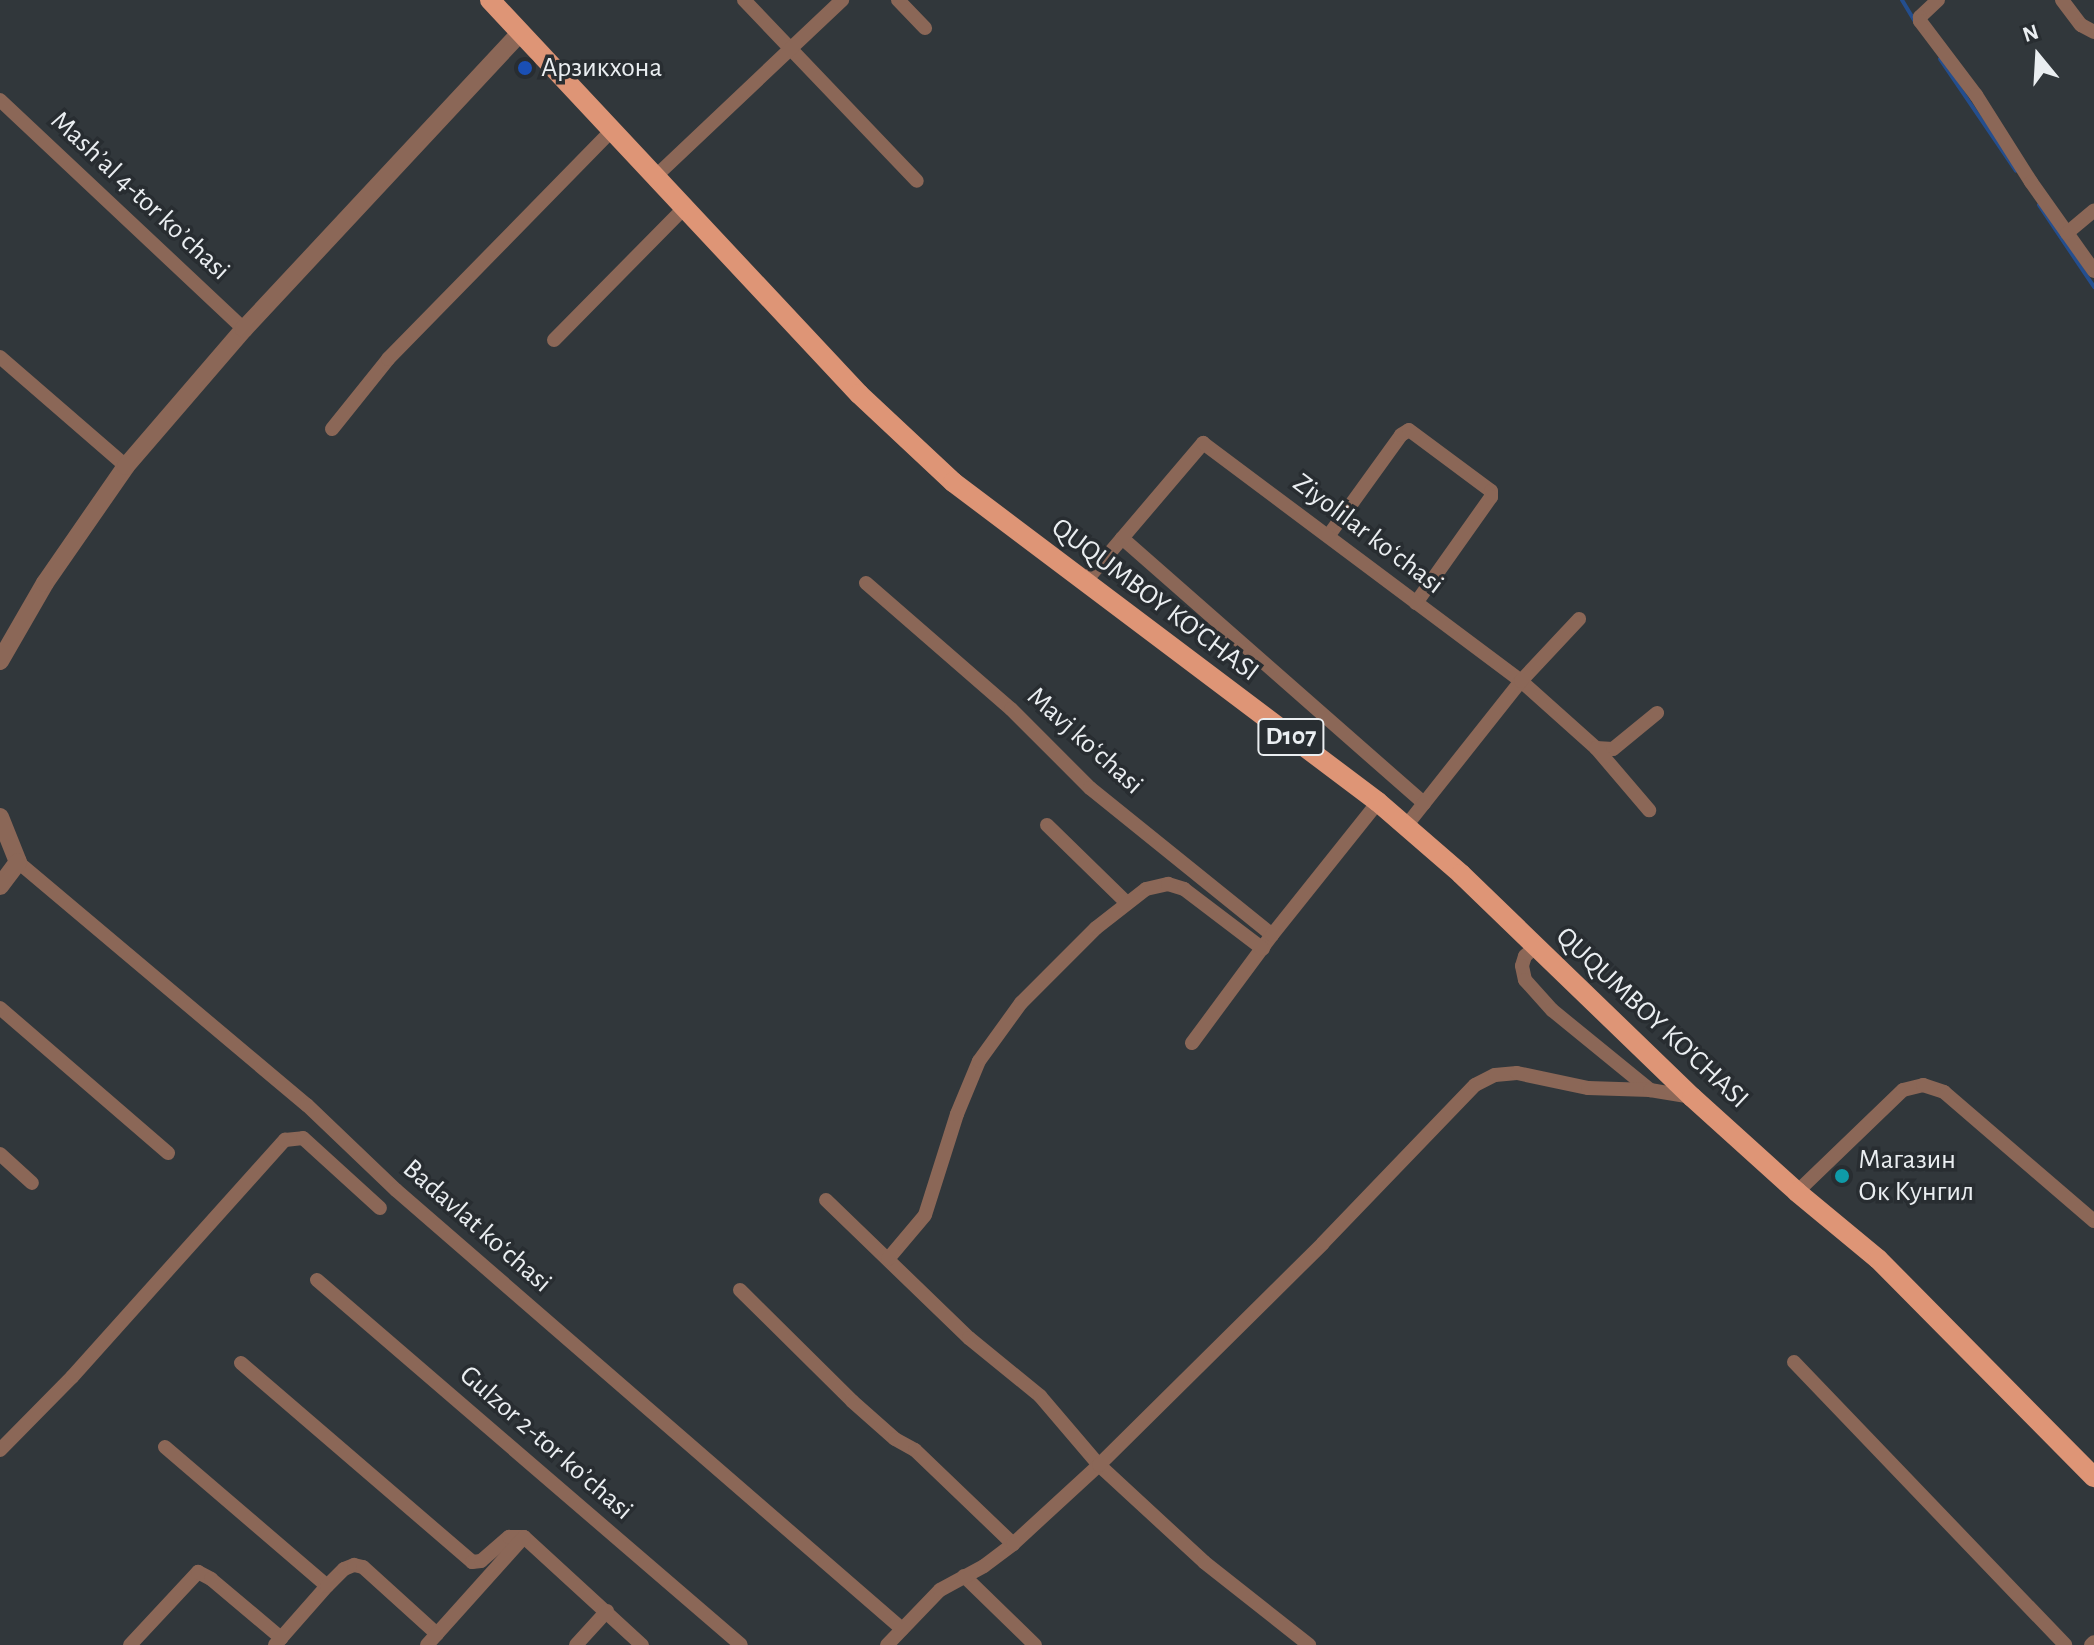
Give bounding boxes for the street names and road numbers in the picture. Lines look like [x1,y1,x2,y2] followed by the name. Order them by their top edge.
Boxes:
[43,104,237,288] street label: Mashʼal 4-tor koʼchasi
[1286,466,1450,602] street label: Ziyolilar koʻchasi
[1045,511,1265,689] street label: QUQUMBOY KO'CHASI
[1020,680,1150,802] street label: Mavj koʻchasi
[1257,715,1325,759] road number: D107
[1549,920,1755,1116] street label: QUQUMBOY KO'CHASI
[396,1152,558,1300] street label: Badavlat koʻchasi
[452,1359,640,1527] street label: Gulzor 2-tor koʼchasi

